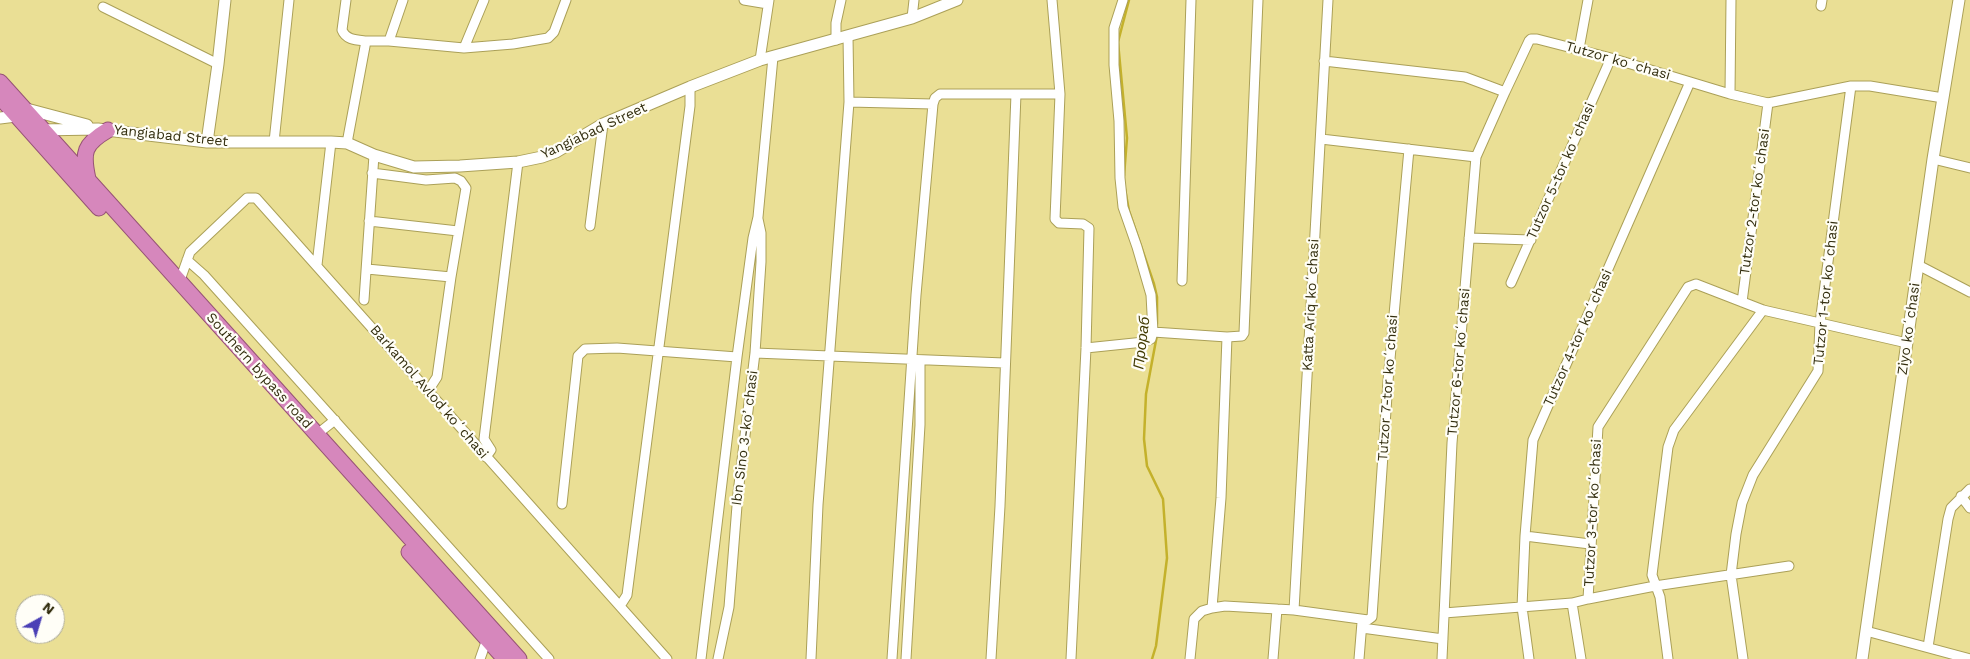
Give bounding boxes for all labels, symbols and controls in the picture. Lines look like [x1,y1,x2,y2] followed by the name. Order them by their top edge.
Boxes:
[1564,38,1672,84] street label: Tutzor koʻchasi
[538,99,650,163] street label: Yangiabad Street
[1523,100,1599,242] street label: Tutzor 5-tor koʻchasi
[113,122,229,150] street label: Yangiabad Street
[1736,128,1774,276] street label: Tutzor 2-tor koʻchasi
[1810,220,1842,366] street label: Tutzor 1-tor koʻchasi
[1299,238,1323,372] street label: Katta Ariq koʻchasi
[1540,267,1616,409] street label: Tutzor 4-tor koʻchasi
[1894,282,1924,376] street label: Ziyo koʻchasi
[1444,287,1474,437] street label: Tutzor 6-tor koʻchasi
[202,309,316,433] street label: Southern bypass road
[1374,314,1402,462] street label: Tutzor 7-tor koʻchasi
[1130,316,1154,370] water label: Прораб
[366,322,492,462] street label: Barkamol Avlod koʻchasi
[728,369,762,507] street label: Ibn Sino 3-koʼchasi
[1581,439,1605,587] street label: Tutzor 3-tor koʻchasi
[15,594,65,644] north arrow
[40,599,58,618] text: N

